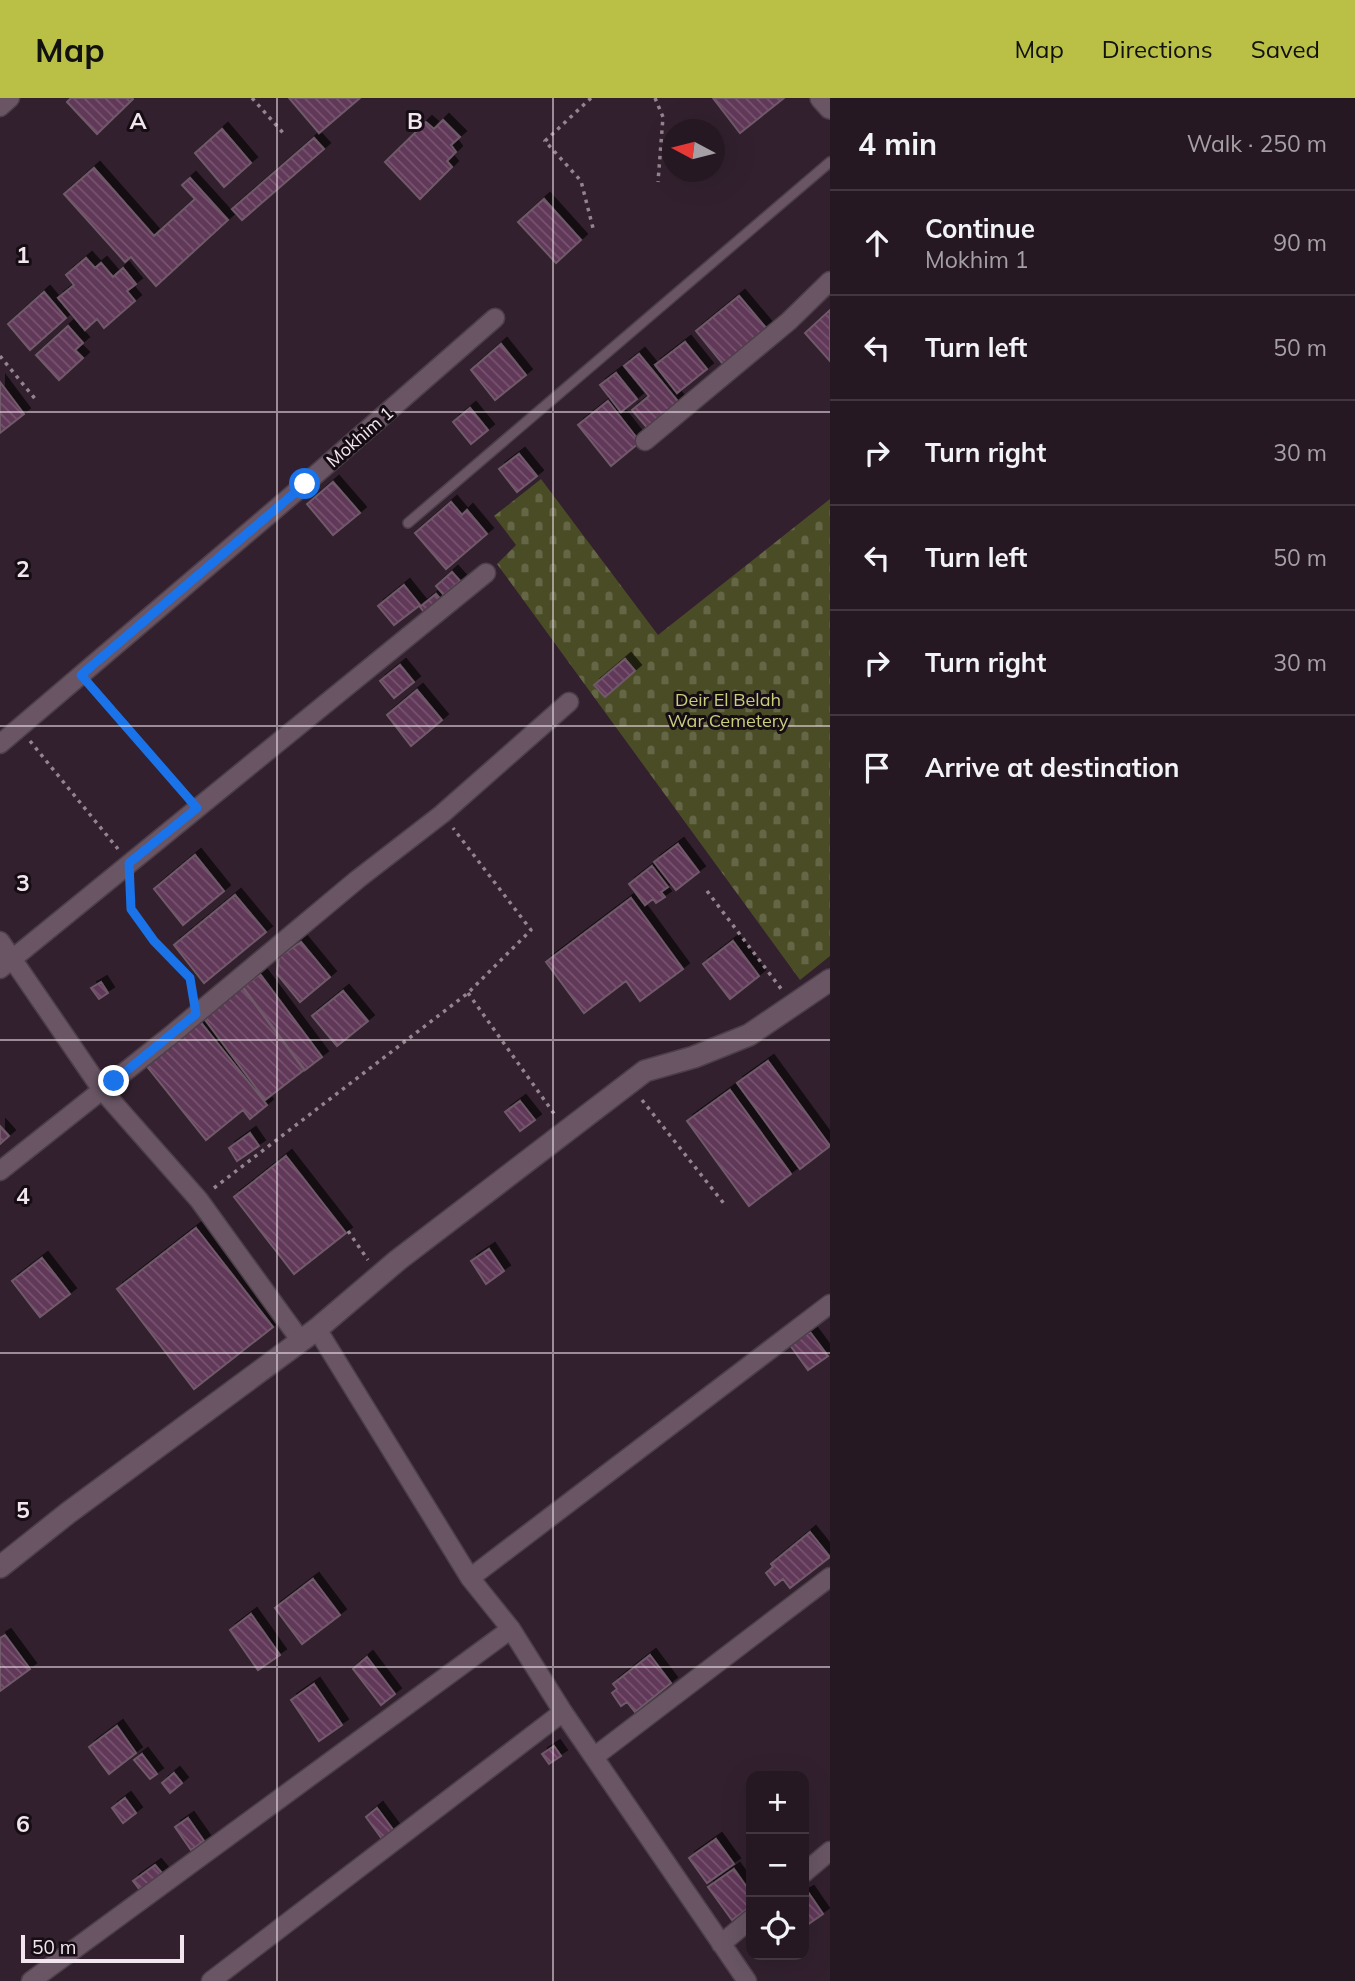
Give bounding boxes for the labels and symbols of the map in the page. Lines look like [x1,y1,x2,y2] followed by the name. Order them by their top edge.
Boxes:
[129,106,147,135] text: A
[407,106,423,135] text: B
[662,119,725,182] north arrow
[16,240,30,269] text: 1
[322,401,398,472] street label: Mokhim 1
[289,468,320,499] route start
[16,554,30,583] text: 2
[668,688,789,732] park label: Deir El Belah War Cemetery
[16,868,30,897] text: 3
[98,1065,129,1096] route end
[16,1181,30,1210] text: 4
[16,1495,30,1524] text: 5
[16,1809,30,1838] text: 6
[21,1932,184,1964] scale bar

